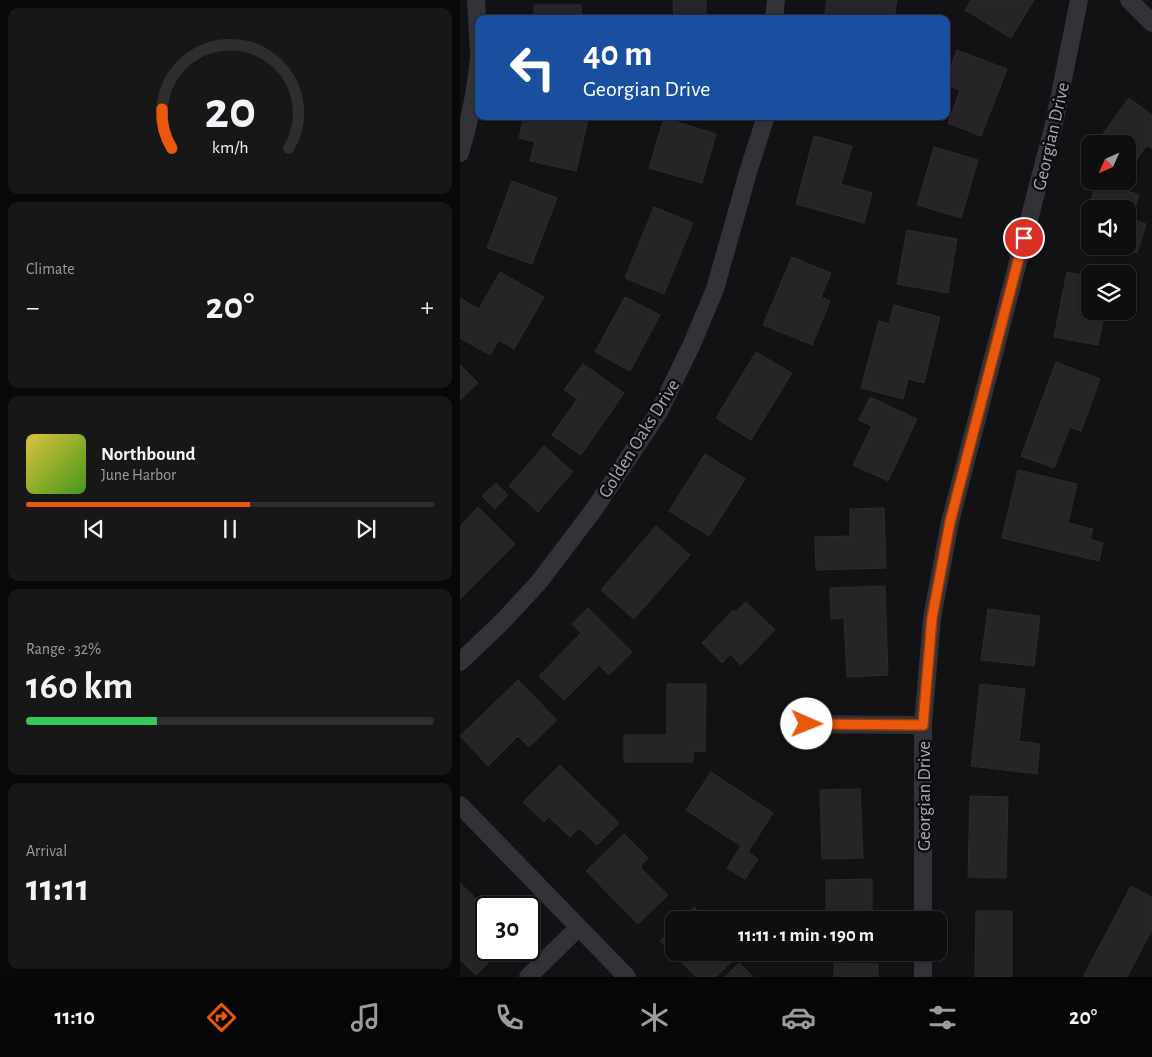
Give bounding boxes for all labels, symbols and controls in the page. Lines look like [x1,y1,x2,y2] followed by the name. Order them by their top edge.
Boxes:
[500,35,565,100] icon: left
[583,37,652,72] text: 40 m
[583,78,710,100] text: Georgian Drive
[1030,81,1073,192] street label: Georgian Drive
[204,85,256,137] text: 20
[1081,135,1136,190] north arrow
[1081,135,1136,320] map controls
[212,139,248,157] text: km/h
[1081,200,1136,255] button: sound
[1003,217,1045,259] pin
[1010,224,1038,252] icon: arrive
[26,261,75,277] text: Climate
[1081,265,1136,320] button: layers
[206,288,254,326] text: 20°
[26,294,39,322] text: −
[421,294,434,322] text: +
[595,376,683,501] street label: Golden Oaks Drive
[101,445,196,464] text: Northbound
[101,467,176,483] text: June Harbor
[80,515,108,543] icon: previous
[216,515,244,543] icon: pause
[352,515,380,543] icon: next
[26,641,101,657] text: Range · 32%
[26,668,133,706] text: 160 km
[780,697,832,749] position arrow
[915,741,934,851] street label: Georgian Drive
[26,843,67,859] text: Arrival
[26,870,89,908] text: 11:11
[475,896,540,961] speed limit sign: 30
[738,926,874,945] text: 11:11 · 1 min · 190 m
[204,1000,239,1035] icon: directions
[348,1000,383,1035] icon: music
[492,1000,527,1035] icon: phone
[637,1000,672,1035] icon: climate
[781,1000,816,1035] icon: car
[925,1000,960,1035] icon: filters
[55,1006,95,1028] text: 11:10
[1069,1006,1097,1028] text: 20°

